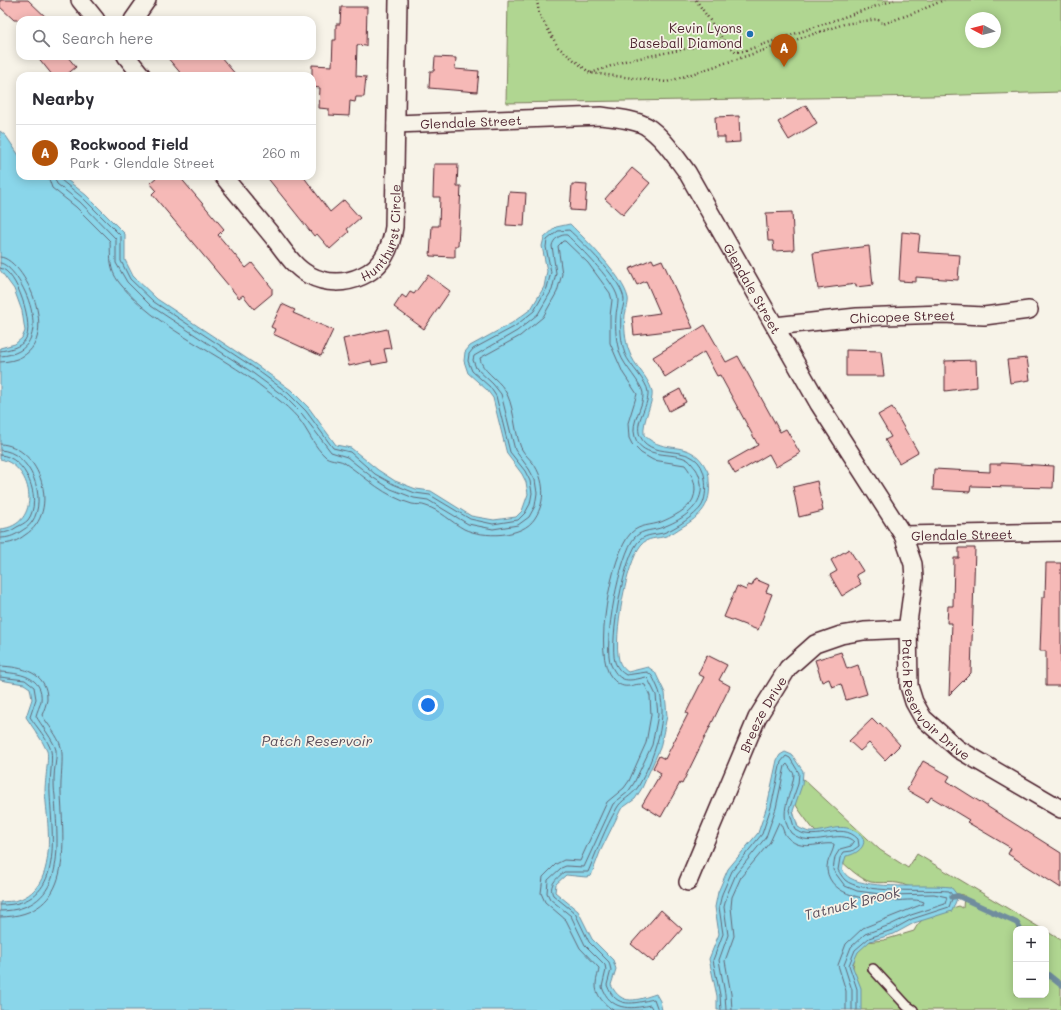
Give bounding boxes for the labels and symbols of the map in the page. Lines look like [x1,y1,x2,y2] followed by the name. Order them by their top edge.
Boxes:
[965,12,1001,48] north arrow
[630,19,742,51] place label: Kevin Lyons Baseball Diamond
[745,29,755,39] marker: Kevin Lyons Baseball Diamond
[771,34,797,67] pin: A
[420,111,522,132] street label: Glendale Street
[357,184,403,284] street label: Hunthurst Circle
[721,240,786,337] street label: Glendale Street
[849,305,956,326] street label: Chicopee Street
[911,524,1013,543] street label: Glendale Street
[900,639,974,763] street label: Patch Reservoir Drive
[735,672,790,755] street label: Breeze Drive
[418,695,438,715] your location
[261,731,373,750] water label: Patch Reservoir
[802,882,902,924] water label: Tatnuck Brook

